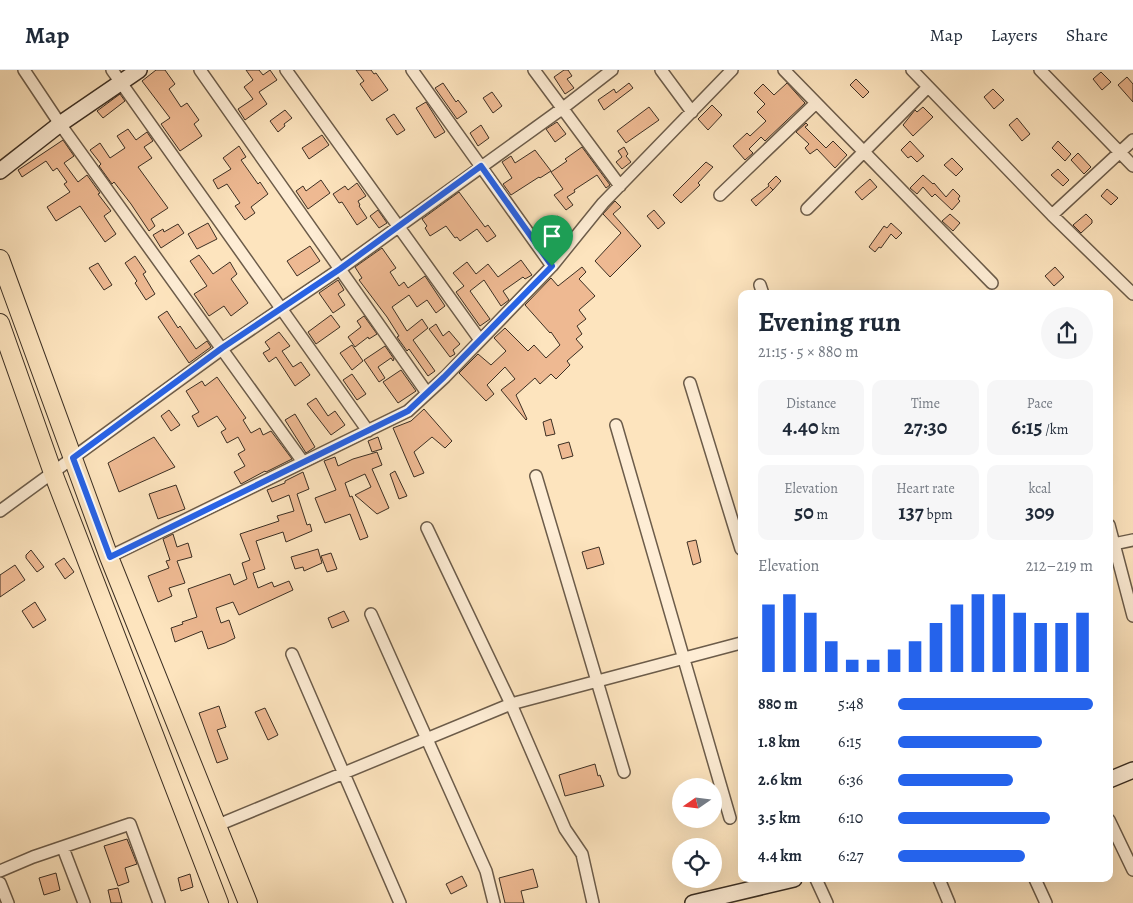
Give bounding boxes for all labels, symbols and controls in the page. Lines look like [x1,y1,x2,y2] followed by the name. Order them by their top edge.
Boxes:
[25,19,69,51] text: Map
[930,23,963,47] text: Map
[991,23,1038,47] text: Layers
[1066,23,1108,47] text: Share
[531,215,573,266] pin
[538,222,566,250] icon: arrive
[758,303,901,341] text: Evening run
[1041,307,1093,359] button: share
[758,341,859,363] text: 21:15 · 5 × 880 m
[786,394,836,413] text: Distance
[911,394,940,413] text: Time
[1027,394,1053,413] text: Pace
[782,413,819,441] text: 4.40
[904,413,947,441] text: 27:30
[1011,413,1042,441] text: 6:15
[819,420,840,439] text: km
[1042,420,1068,439] text: /km
[784,479,838,498] text: Elevation
[896,479,955,498] text: Heart rate
[1029,479,1051,498] text: kcal
[794,498,814,526] text: 50
[898,498,924,526] text: 137
[1025,498,1054,526] text: 309
[814,505,828,524] text: m
[924,505,953,524] text: bpm
[758,555,819,577] text: Elevation
[1026,555,1093,577] text: 212–219 m
[758,693,798,715] text: 880 m
[838,693,864,715] text: 5:48
[758,731,800,753] text: 1.8 km
[838,731,862,753] text: 6:15
[758,769,802,791] text: 2.6 km
[838,769,863,791] text: 6:36
[672,778,722,828] north arrow
[672,778,722,888] map controls
[758,807,801,829] text: 3.5 km
[838,807,863,829] text: 6:10
[672,838,722,888] button: locate
[758,845,802,867] text: 4.4 km
[838,845,864,867] text: 6:27

